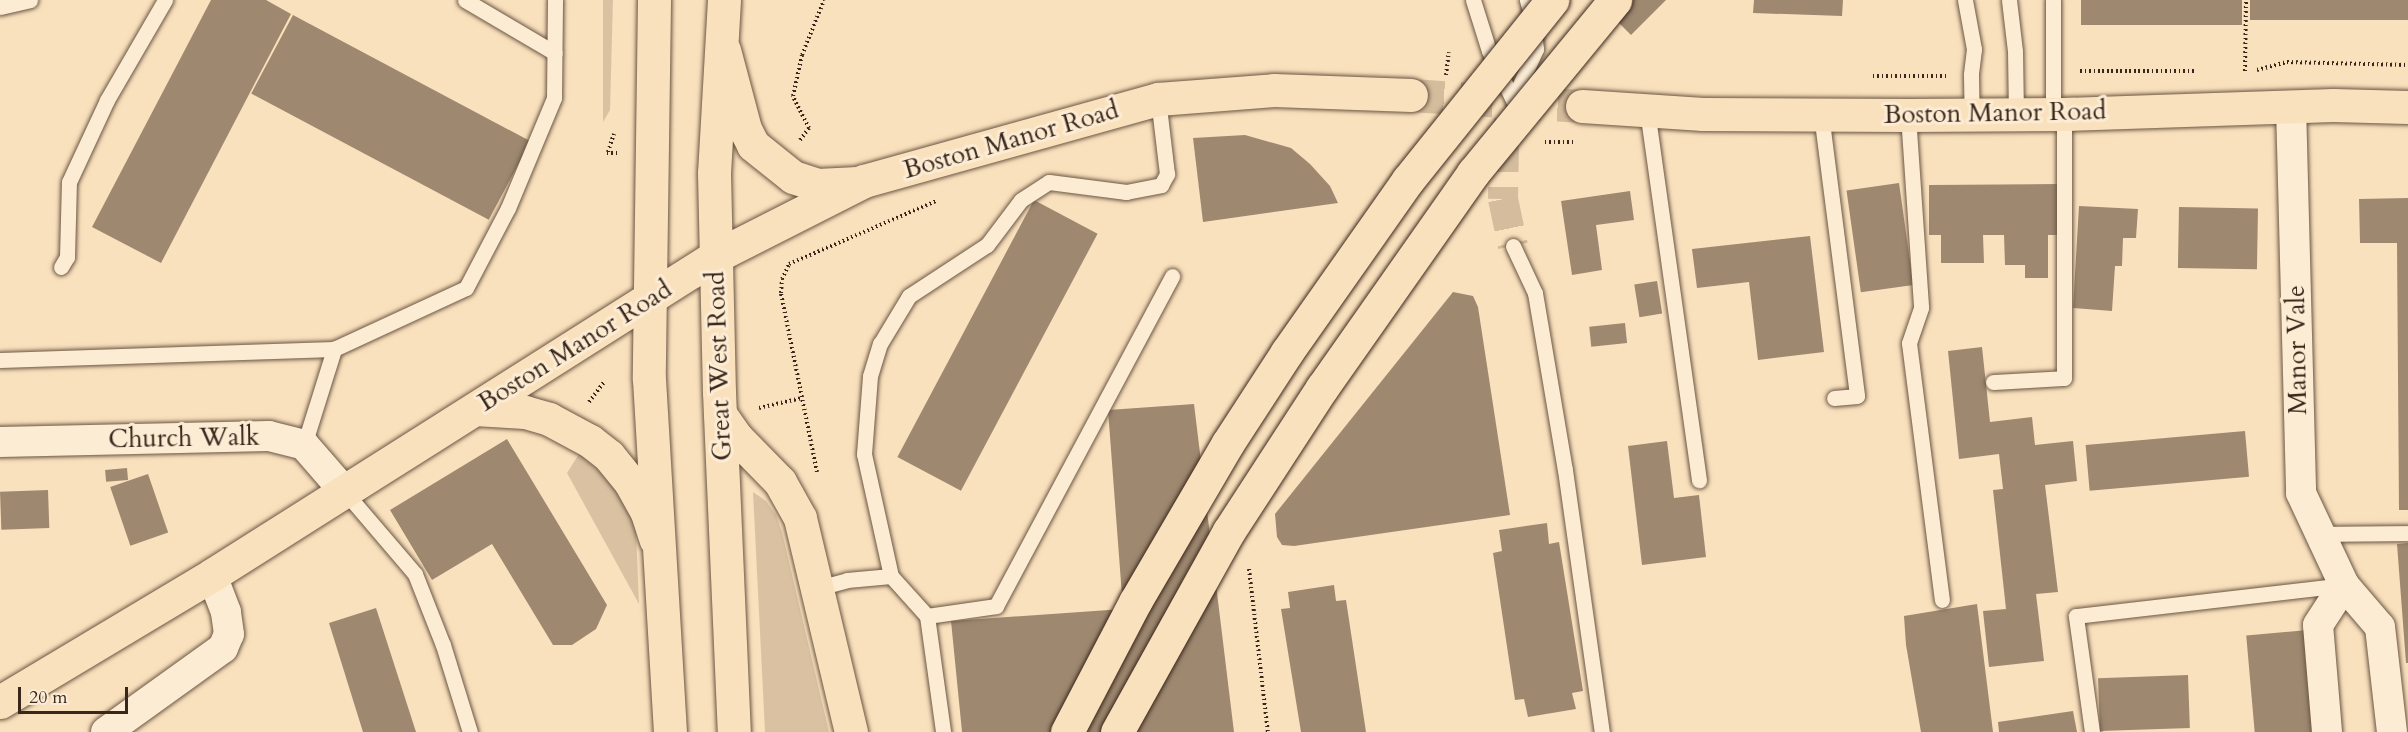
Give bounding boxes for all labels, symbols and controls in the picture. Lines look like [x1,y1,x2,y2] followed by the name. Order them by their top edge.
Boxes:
[900,94,1122,186] street label: Boston Manor Road
[1883,95,2107,131] street label: Boston Manor Road
[700,271,738,461] street label: Great West Road
[472,274,678,418] street label: Boston Manor Road
[2280,285,2314,415] street label: Manor Vale
[108,421,260,455] street label: Church Walk
[21,675,130,713] scale bar
[29,685,68,710] text: 20 m

